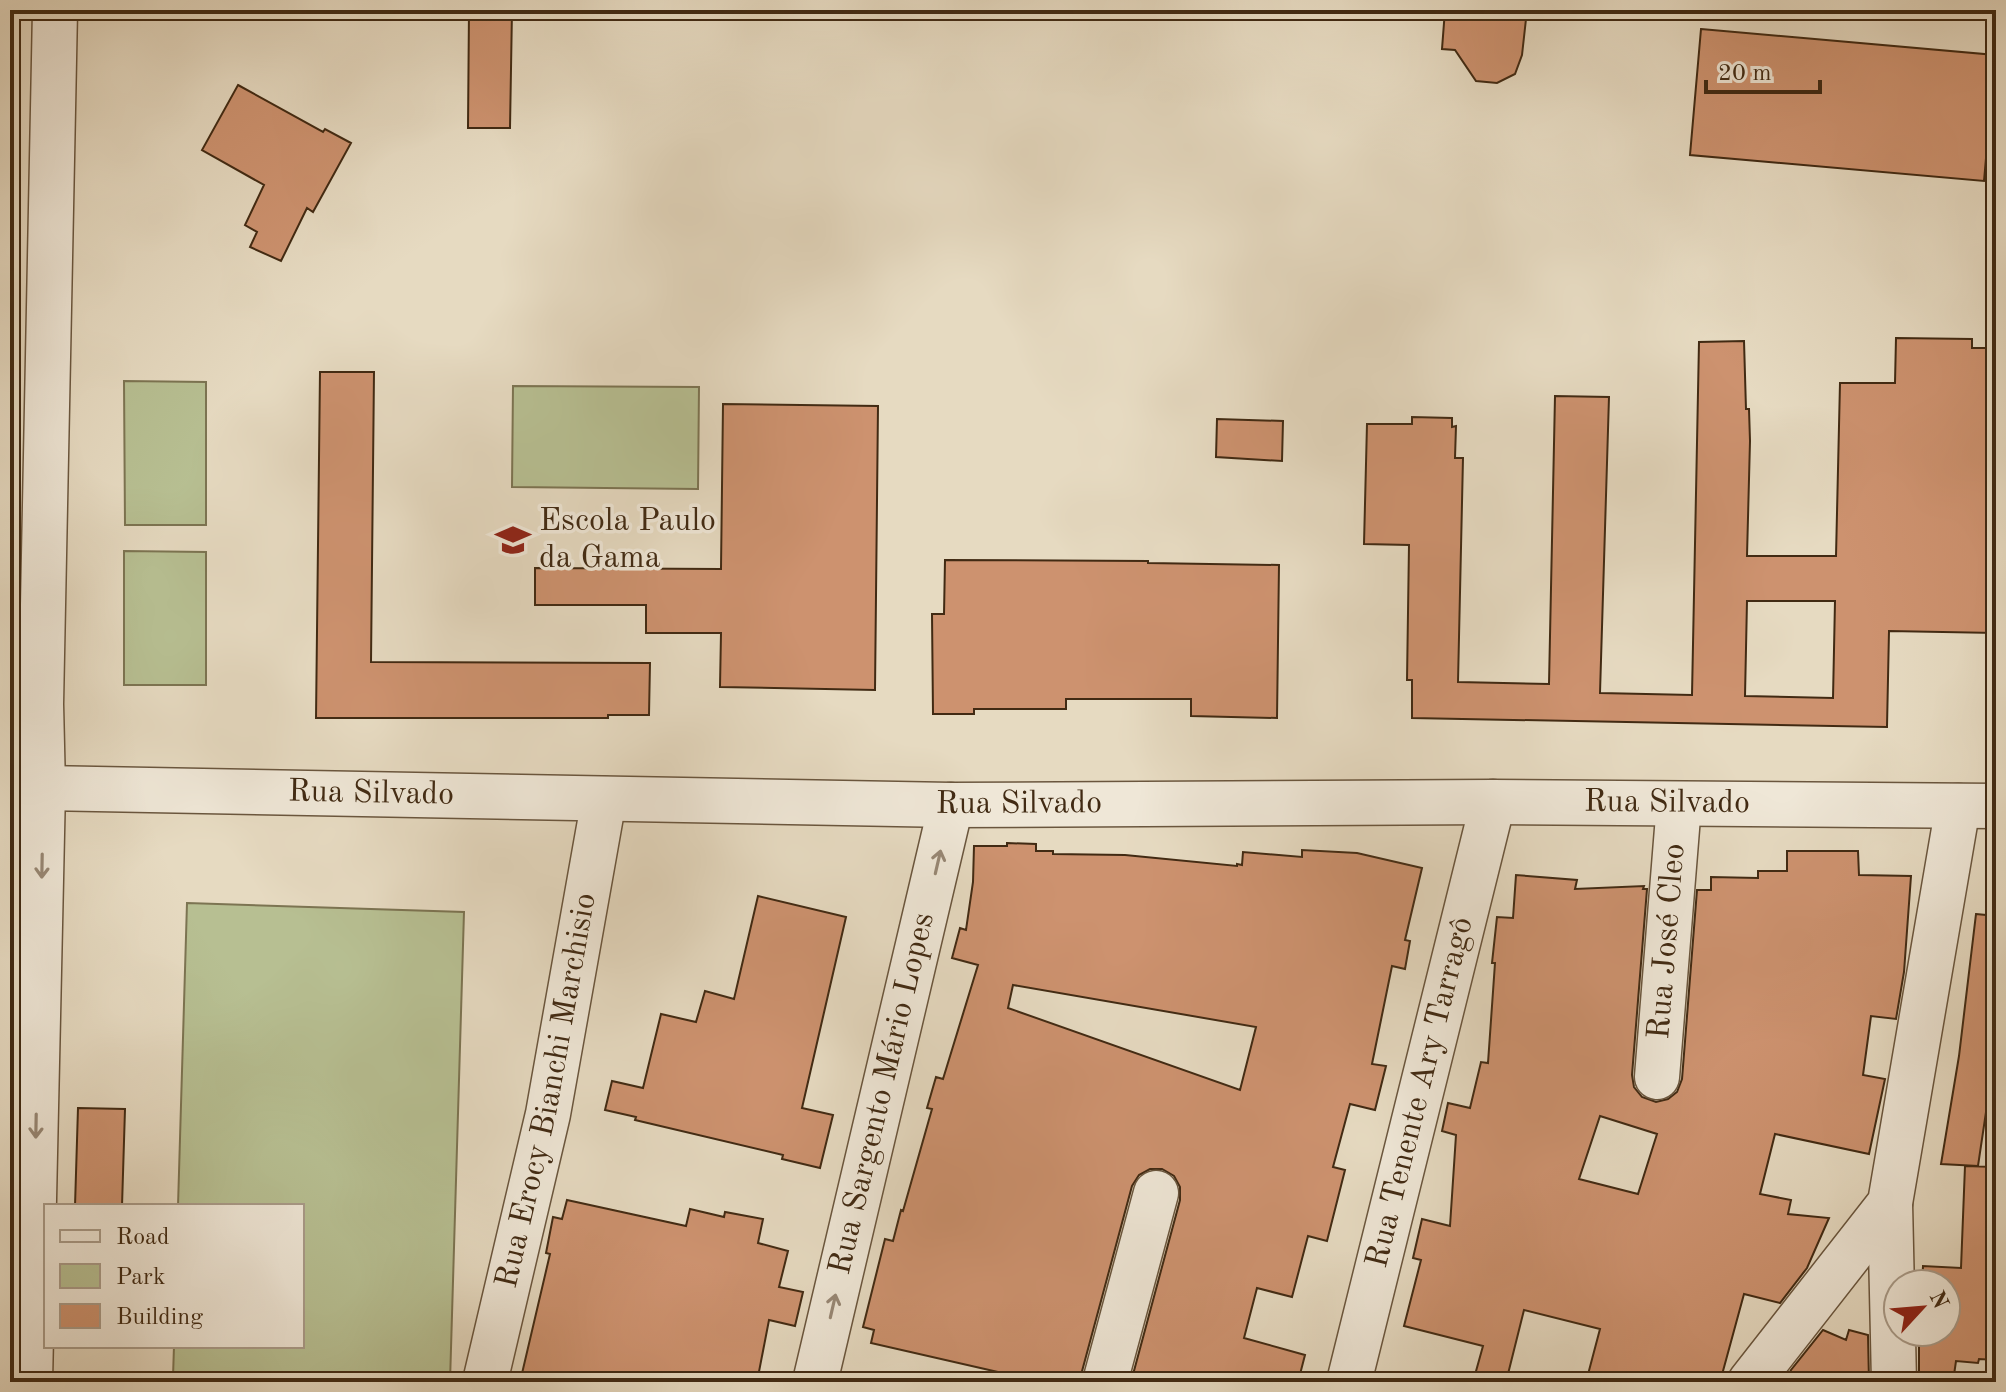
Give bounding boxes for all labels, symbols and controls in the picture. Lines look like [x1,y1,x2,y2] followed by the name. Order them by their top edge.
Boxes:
[1706,44,1820,94] scale bar
[1718,62,1772,86] text: 20 m
[539,506,716,575] place label: Escola Paulo da Gama
[494,521,532,559] school or university icon: Escola Paulo da Gama
[288,777,454,812] street label: Rua Silvado
[1584,787,1750,820] street label: Rua Silvado
[935,788,1102,821] street label: Rua Silvado
[1644,842,1692,1041] street label: Rua José Cleo
[931,850,946,876] one-way arrow
[34,852,49,879] one-way arrow
[492,891,603,1292] street label: Rua Erocy Bianchi Marchisio
[825,910,941,1278] street label: Rua Sargento Mário Lopes
[1362,914,1480,1271] street label: Rua Tenente Ary Tarragô
[28,1112,44,1139] one-way arrow
[44,1204,304,1348] legend
[116,1226,169,1250] text: Road
[116,1266,165,1290] text: Park
[1882,1268,1962,1348] north arrow
[1925,1288,1952,1313] text: N
[826,1294,841,1319] one-way arrow
[116,1306,203,1330] text: Building

